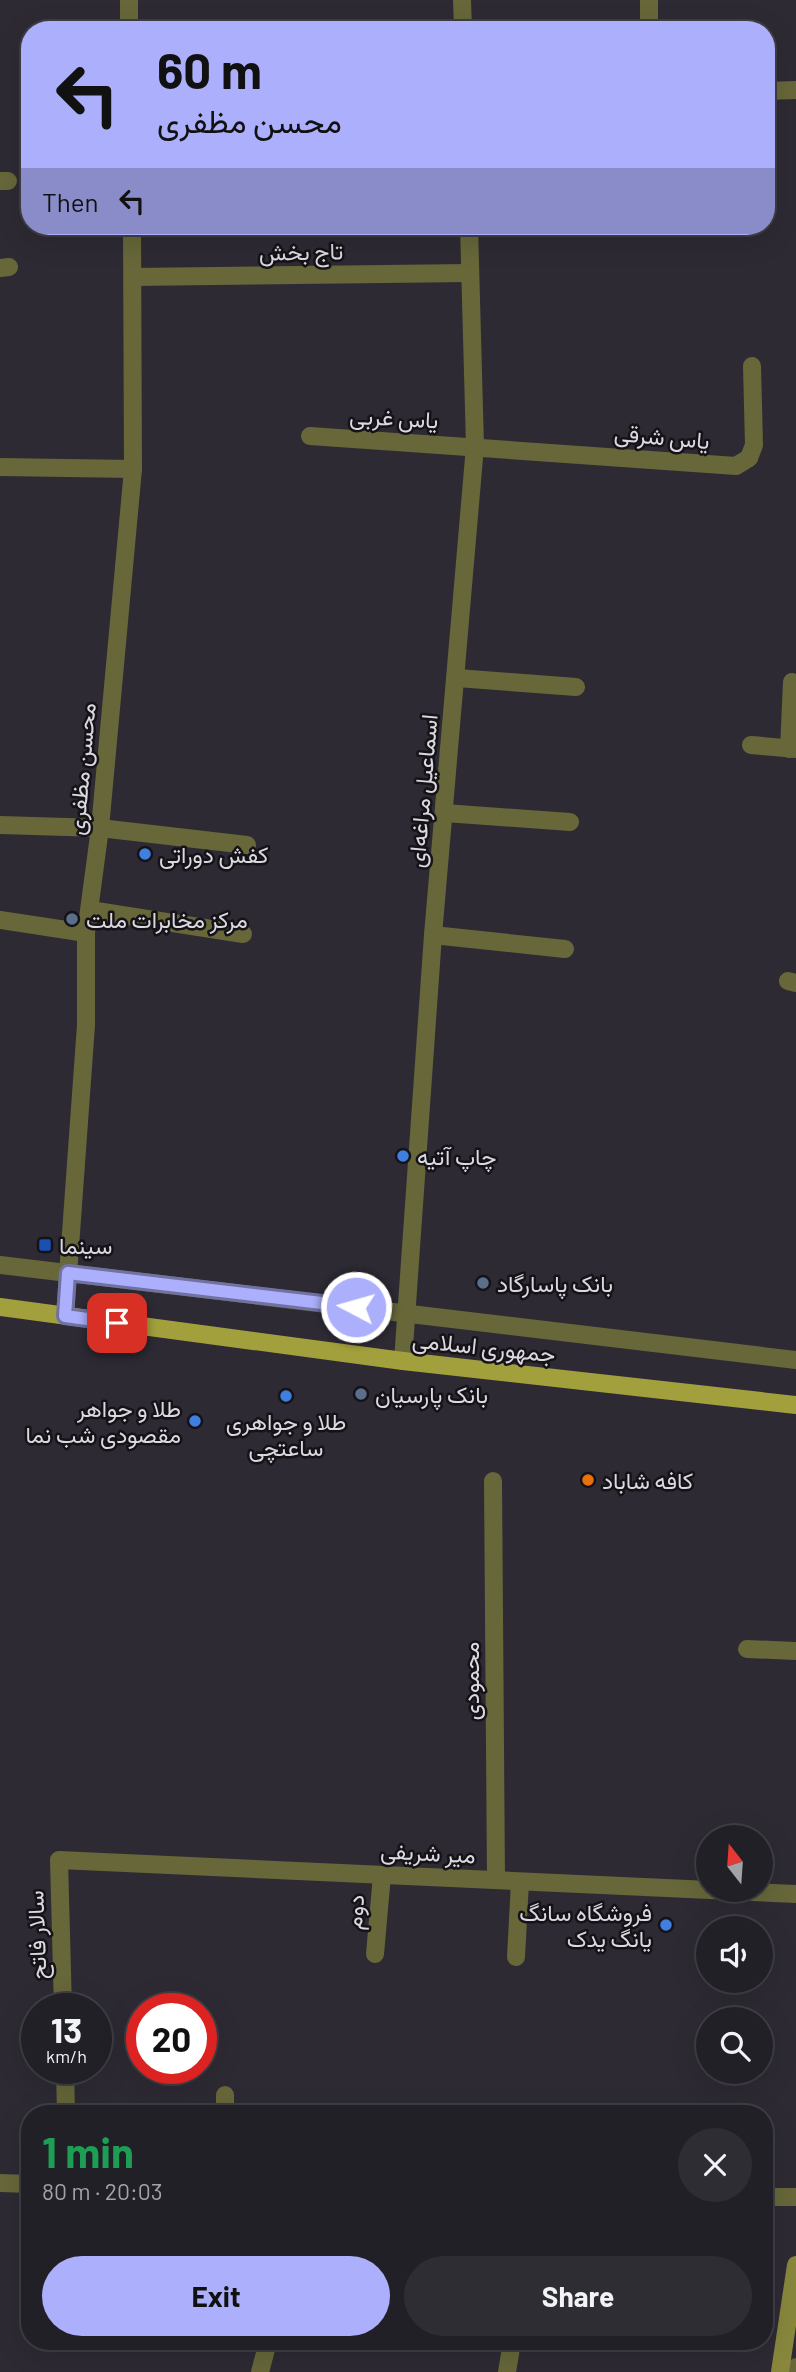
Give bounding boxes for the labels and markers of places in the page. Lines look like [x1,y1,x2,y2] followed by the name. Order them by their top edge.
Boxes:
[159,840,269,870] place label: کفش دوراتی
[137,846,153,862] marker: کفش دوراتی
[86,905,248,935] place label: مرکز مخابرات ملت
[64,911,80,927] marker: مرکز مخابرات ملت
[417,1142,497,1173] place label: چاپ آتیه
[395,1148,411,1164] marker: چاپ آتیه
[59,1231,112,1259] place label: سینما
[37,1237,53,1253] marker: سینما
[497,1269,613,1300] place label: بانک پاسارگاد
[475,1275,491,1291] marker: بانک پاسارگاد
[87,1293,147,1353] pin
[375,1380,488,1411] place label: بانک پارسیان
[353,1386,369,1402] marker: بانک پارسیان
[278,1388,294,1404] marker: طلا و جواهری ساعتچی
[26,1394,181,1450] place label: طلا و جواهر مقصودی شب نما
[226,1407,346,1464] place label: طلا و جواهری ساعتچی
[187,1413,203,1429] marker: طلا و جواهر مقصودی شب نما
[602,1466,693,1494] place label: کافه شاباد
[580,1472,596,1488] marker: کافه شاباد
[519,1898,652,1952] place label: فروشگاه سانگ یانگ یدک
[658,1917,674,1933] marker: فروشگاه سانگ یانگ یدک

